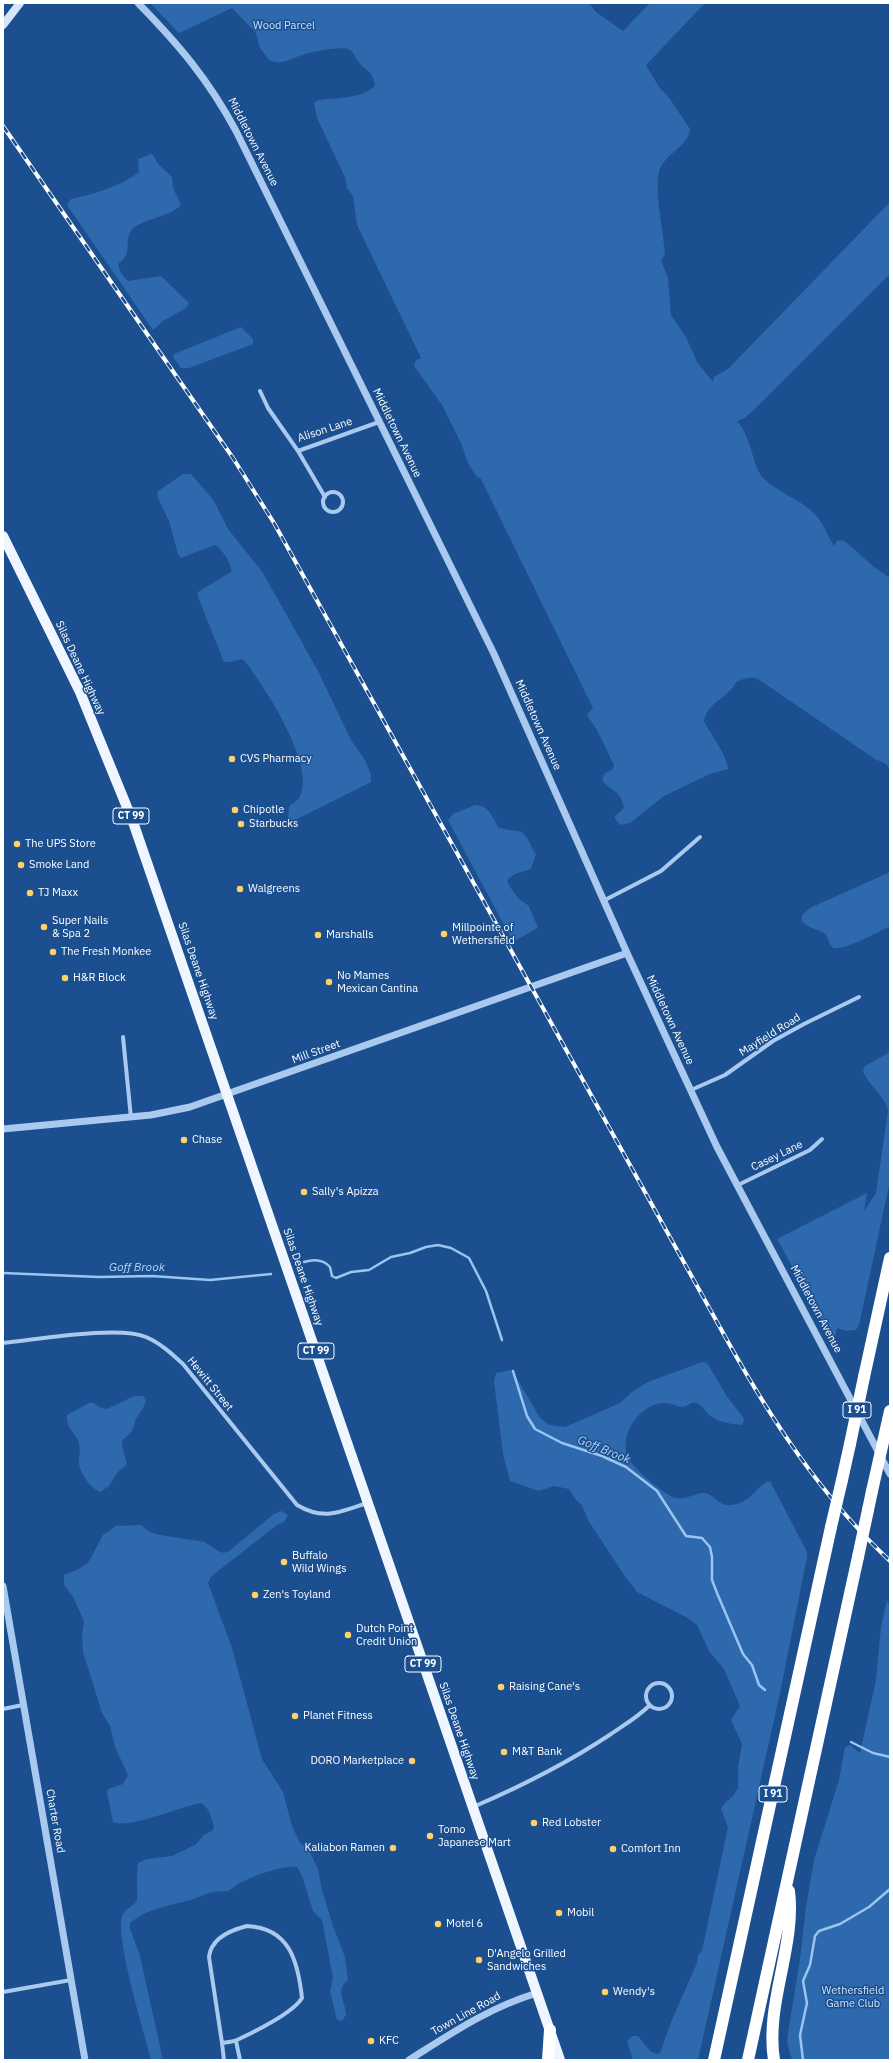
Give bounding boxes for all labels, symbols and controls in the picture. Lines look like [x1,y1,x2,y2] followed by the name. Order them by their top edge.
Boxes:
[253,19,315,33] park label: Wood Parcel
[225,96,281,188] street label: Middletown Avenue
[370,386,424,480] street label: Middletown Avenue
[296,415,354,445] street label: Alison Lane
[52,619,108,717] street label: Silas Deane Highway
[512,678,564,772] street label: Middletown Avenue
[240,752,312,766] place label: CVS Pharmacy
[227,754,237,764] marker: CVS Pharmacy
[243,803,284,817] place label: Chipotle
[230,805,240,815] marker: Chipotle
[113,808,149,824] road number: CT 99
[249,817,298,831] place label: Starbucks
[236,819,246,829] marker: Starbucks
[25,837,96,851] place label: The UPS Store
[12,839,22,849] marker: The UPS Store
[29,858,89,872] place label: Smoke Land
[16,860,26,870] marker: Smoke Land
[248,882,300,896] place label: Walgreens
[235,884,245,894] marker: Walgreens
[38,886,78,900] place label: TJ Maxx
[25,888,35,898] marker: TJ Maxx
[52,914,108,940] place label: Super Nails & Spa 2
[175,920,221,1022] street label: Silas Deane Highway
[452,921,515,947] place label: Millpointe of Wethersfield
[39,922,49,932] marker: Super Nails & Spa 2
[326,928,374,942] place label: Marshalls
[439,929,449,939] marker: Millpointe of Wethersfield
[313,930,323,940] marker: Marshalls
[61,945,151,959] place label: The Fresh Monkee
[48,947,58,957] marker: The Fresh Monkee
[337,969,418,995] place label: No Mames Mexican Cantina
[73,971,126,985] place label: H&R Block
[60,973,70,983] marker: H&R Block
[643,973,697,1067] street label: Middletown Avenue
[324,977,334,987] marker: No Mames Mexican Cantina
[737,1011,803,1059] street label: Mayfield Road
[290,1037,342,1067] street label: Mill Street
[192,1133,222,1147] place label: Chase
[179,1135,189,1145] marker: Chase
[749,1138,805,1174] street label: Casey Lane
[312,1185,379,1199] place label: Sally's Apizza
[299,1187,309,1197] marker: Sally's Apizza
[280,1226,326,1328] street label: Silas Deane Highway
[109,1261,165,1275] water label: Goff Brook
[787,1263,845,1355] street label: Middletown Avenue
[298,1343,334,1359] road number: CT 99
[184,1354,236,1414] street label: Hewitt Street
[843,1402,871,1418] road number: I 91
[575,1433,633,1467] water label: Goff Brook
[292,1549,346,1575] place label: Buffalo Wild Wings
[279,1557,289,1567] marker: Buffalo Wild Wings
[263,1588,331,1602] place label: Zen's Toyland
[250,1590,260,1600] marker: Zen's Toyland
[356,1622,417,1648] place label: Dutch Point Credit Union
[343,1630,353,1640] marker: Dutch Point Credit Union
[405,1656,441,1672] road number: CT 99
[436,1680,482,1782] street label: Silas Deane Highway
[509,1680,580,1694] place label: Raising Cane's
[496,1682,506,1692] marker: Raising Cane's
[303,1709,373,1723] place label: Planet Fitness
[290,1711,300,1721] marker: Planet Fitness
[512,1745,562,1759] place label: M&T Bank
[499,1747,509,1757] marker: M&T Bank
[310,1754,404,1768] place label: DORO Marketplace
[407,1756,417,1766] marker: DORO Marketplace
[759,1786,787,1802] road number: I 91
[43,1788,67,1854] street label: Charter Road
[542,1816,601,1830] place label: Red Lobster
[529,1818,539,1828] marker: Red Lobster
[438,1823,511,1849] place label: Tomo Japanese Mart
[425,1831,435,1841] marker: Tomo Japanese Mart
[305,1841,385,1855] place label: Kaliabon Ramen
[621,1842,681,1856] place label: Comfort Inn
[388,1843,398,1853] marker: Kaliabon Ramen
[608,1844,618,1854] marker: Comfort Inn
[567,1906,594,1920] place label: Mobil
[554,1908,564,1918] marker: Mobil
[446,1917,483,1931] place label: Motel 6
[433,1919,443,1929] marker: Motel 6
[487,1947,566,1973] place label: D'Angelo Grilled Sandwiches
[474,1955,484,1965] marker: D'Angelo Grilled Sandwiches
[822,1984,884,2010] park label: Wethersfield Game Club
[613,1985,655,1999] place label: Wendy's
[600,1987,610,1997] marker: Wendy's
[429,1989,503,2039] street label: Town Line Road
[379,2034,399,2048] place label: KFC
[366,2036,376,2046] marker: KFC

